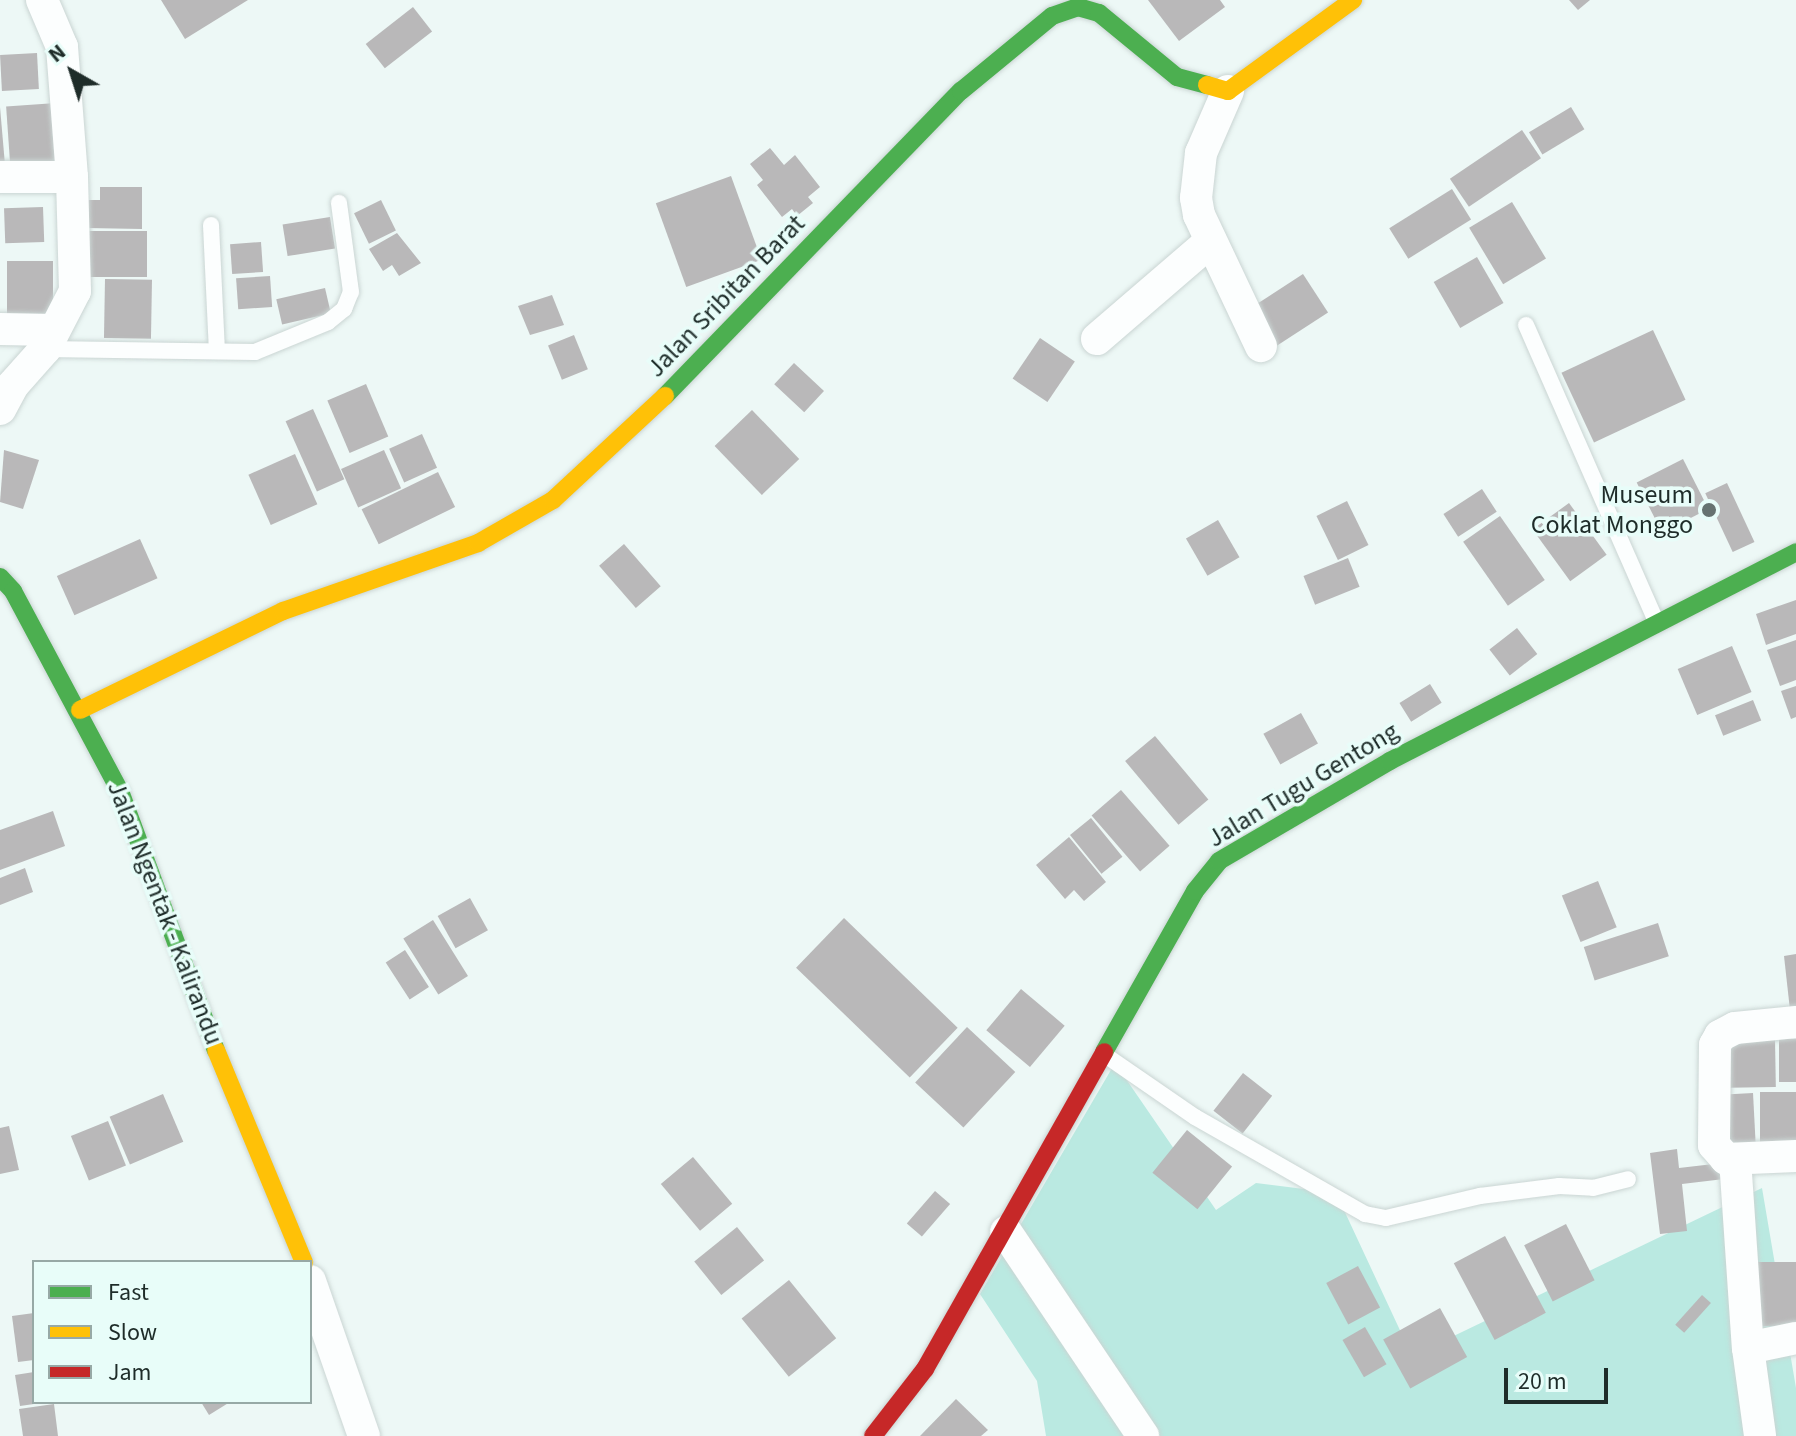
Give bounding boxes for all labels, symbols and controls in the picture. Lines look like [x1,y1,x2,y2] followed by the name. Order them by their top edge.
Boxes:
[32,32,112,112] north arrow
[41,36,73,70] text: N
[640,208,812,384] street label: Jalan Sribitan Barat
[1531,479,1693,540] place label: Museum Coklat Monggo
[1700,501,1718,519] marker: Museum Coklat Monggo
[1202,716,1404,854] street label: Jalan Tugu Gentong
[100,777,230,1049] street label: Jalan Ngentak - Kalirandu
[32,1260,312,1404] legend
[108,1275,149,1310] text: Fast
[108,1315,157,1350] text: Slow
[1508,1352,1612,1402] scale bar
[108,1355,152,1390] text: Jam
[1518,1364,1567,1399] text: 20 m

